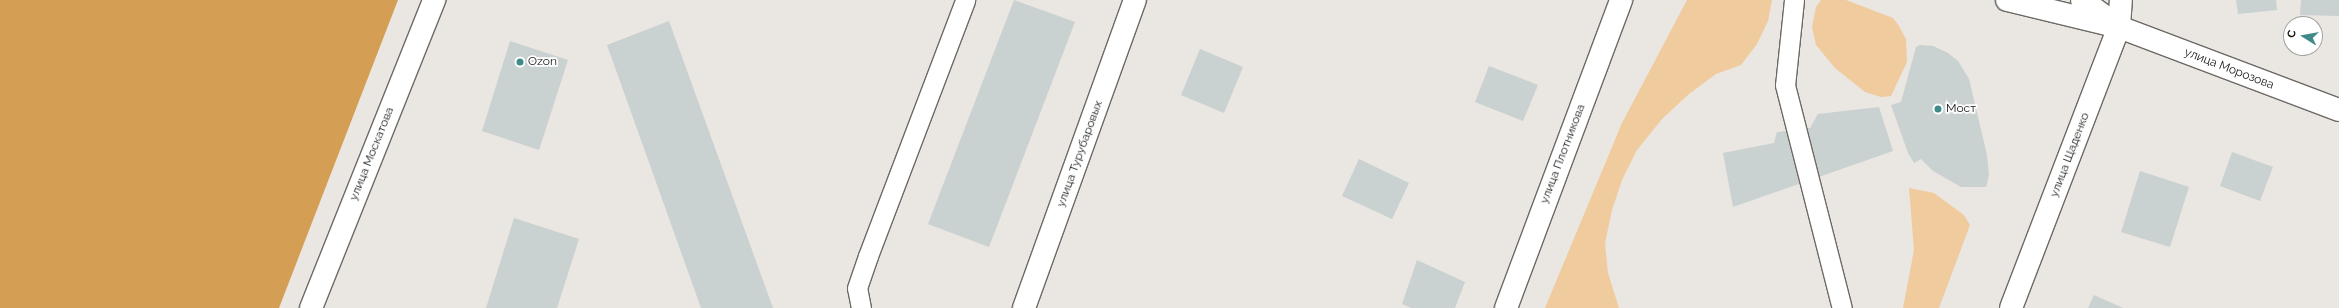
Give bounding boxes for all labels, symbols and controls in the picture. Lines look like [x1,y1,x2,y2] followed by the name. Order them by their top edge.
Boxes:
[2283,16,2323,56] north arrow
[2285,29,2299,39] text: С
[2182,45,2276,93] street label: улица Морозова
[528,55,557,69] place label: Ozon
[515,57,525,67] marker: Ozon
[1054,99,1106,209] street label: улица Турубаровых
[1537,102,1589,206] street label: улица Плотникова
[1946,102,1976,116] place label: Мост
[1933,104,1943,114] marker: Мост
[347,105,397,203] street label: улица Москатова
[2047,111,2093,199] street label: улица Щаденко

